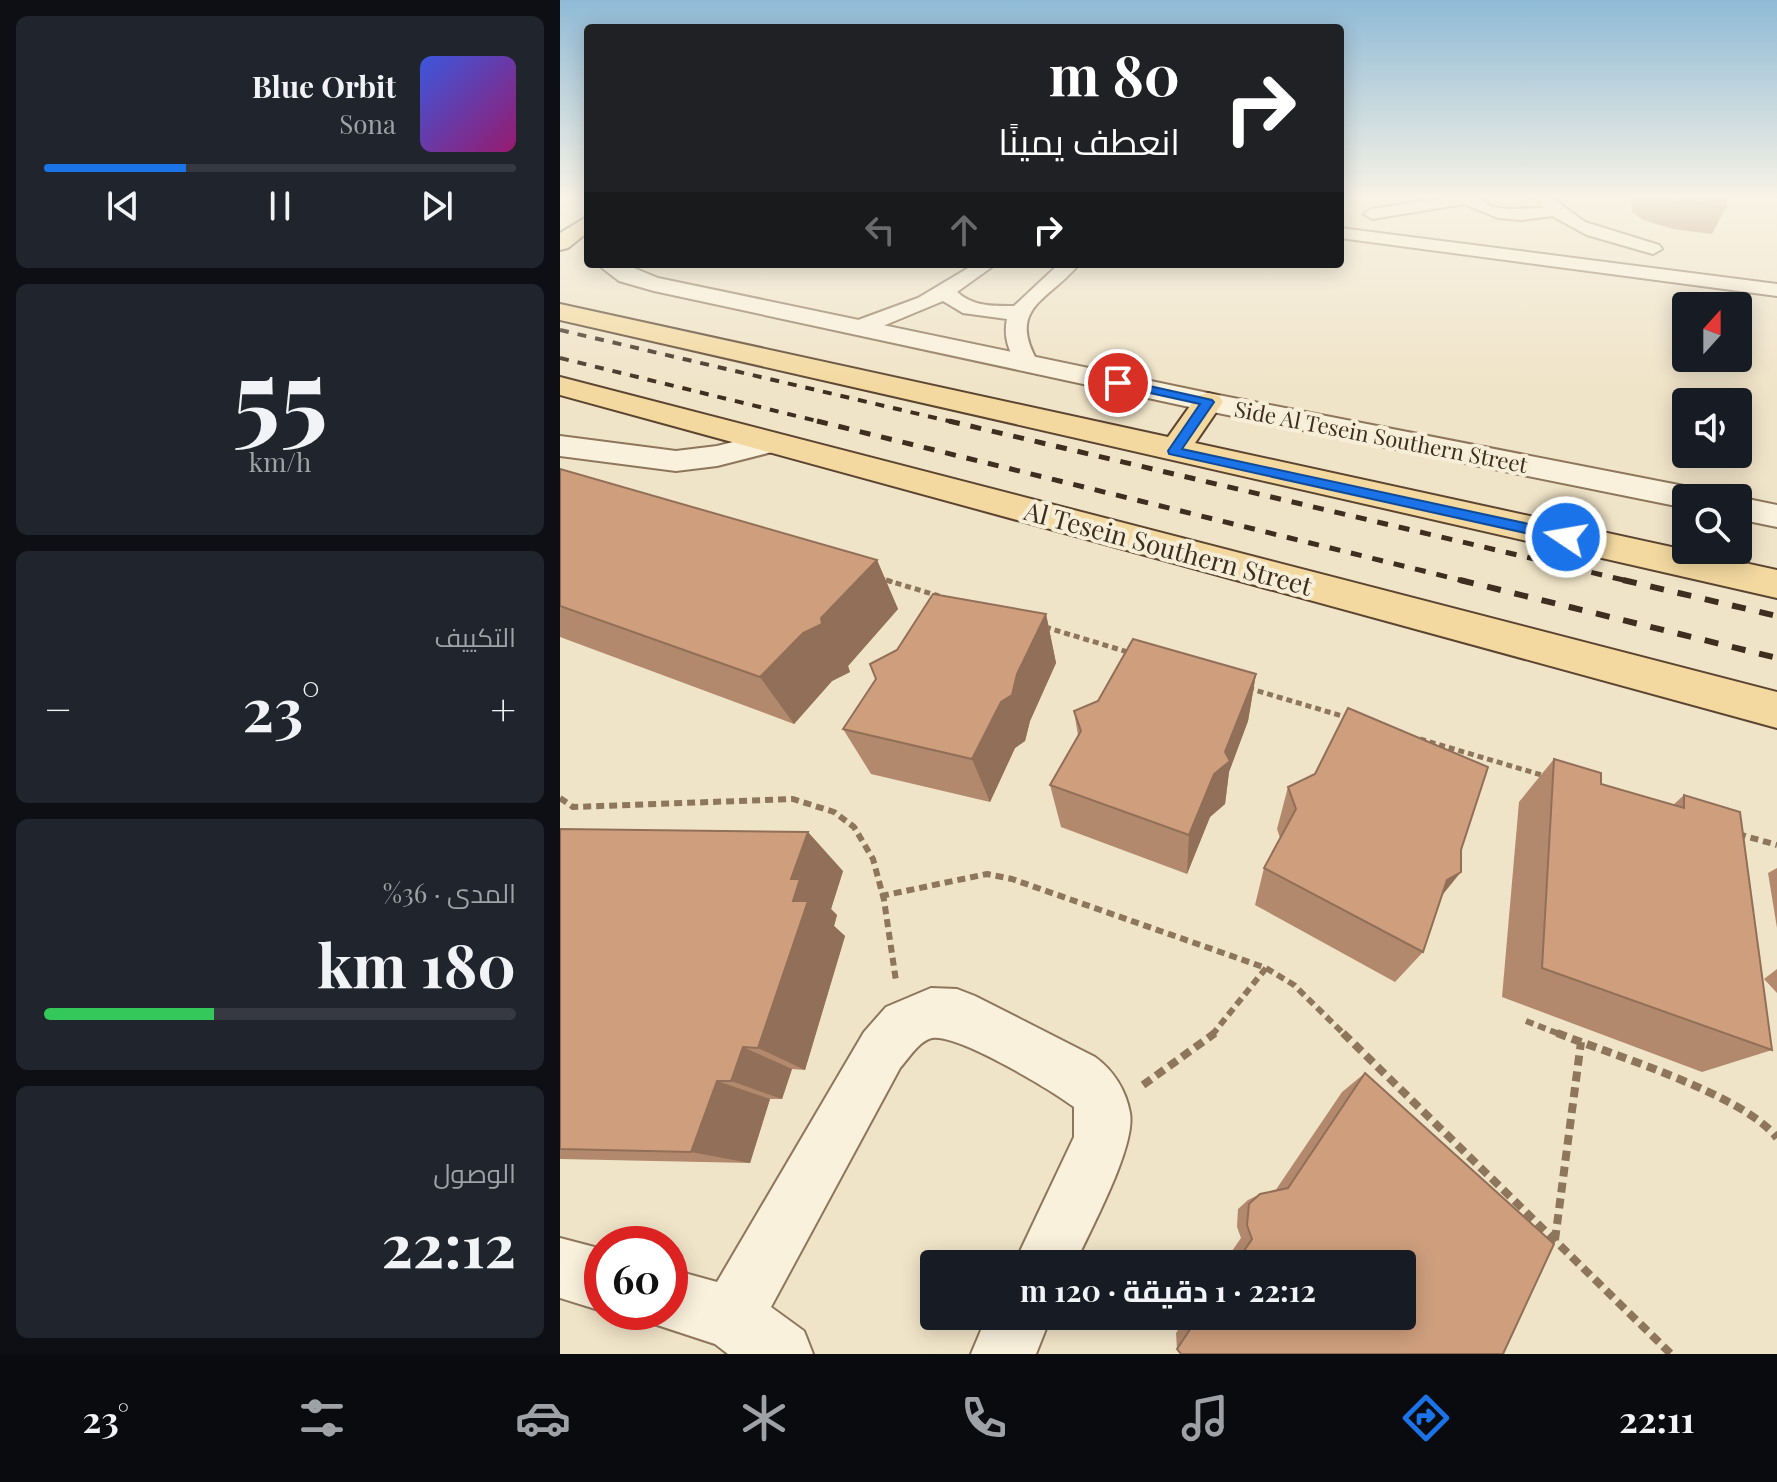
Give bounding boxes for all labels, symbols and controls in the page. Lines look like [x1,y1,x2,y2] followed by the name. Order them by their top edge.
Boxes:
[1049,36,1180,111] text: 80 m
[1208,56,1312,160] icon: right
[252,66,396,106] text: Blue Orbit
[339,106,396,141] text: Sona
[998,116,1180,164] text: انعطف يمينًا
[101,184,145,228] icon: previous
[258,184,302,228] icon: pause
[415,184,459,228] icon: next
[858,208,902,252] icon: left
[942,208,986,252] icon: ahead
[1026,208,1070,252] icon: right
[1672,292,1752,372] north arrow
[1672,292,1752,564] map controls
[232,322,328,461] text: 55
[1084,349,1152,417] pin
[1096,361,1140,405] icon: arrive
[1672,388,1752,468] button: sound
[1232,393,1531,479] street label: Side Al Tesein Southern Street
[249,444,311,479] text: km/h
[1672,484,1752,564] button: search
[1020,492,1317,603] street label: Al Tesein Southern Street
[1524,495,1608,579] position arrow
[434,619,516,654] text: التكييف
[243,667,320,747] text: 23°
[44,678,72,737] text: −
[490,678,516,737] text: +
[383,875,516,910] text: المدى · 36%
[317,923,516,1003] text: 180 km
[433,1155,516,1190] text: الوصول
[381,1203,516,1283] text: 22:12
[584,1226,688,1330] speed limit sign: 60
[1020,1270,1316,1310] text: 22:12 · 1 دقيقة · 120 m
[294,1390,350,1446] icon: filters
[515,1390,571,1446] icon: car
[736,1390,792,1446] icon: climate
[956,1390,1012,1446] icon: phone
[1177,1390,1233,1446] icon: music
[1398,1390,1454,1446] icon: directions
[82,1394,129,1442] text: 23°
[1619,1394,1695,1442] text: 22:11

